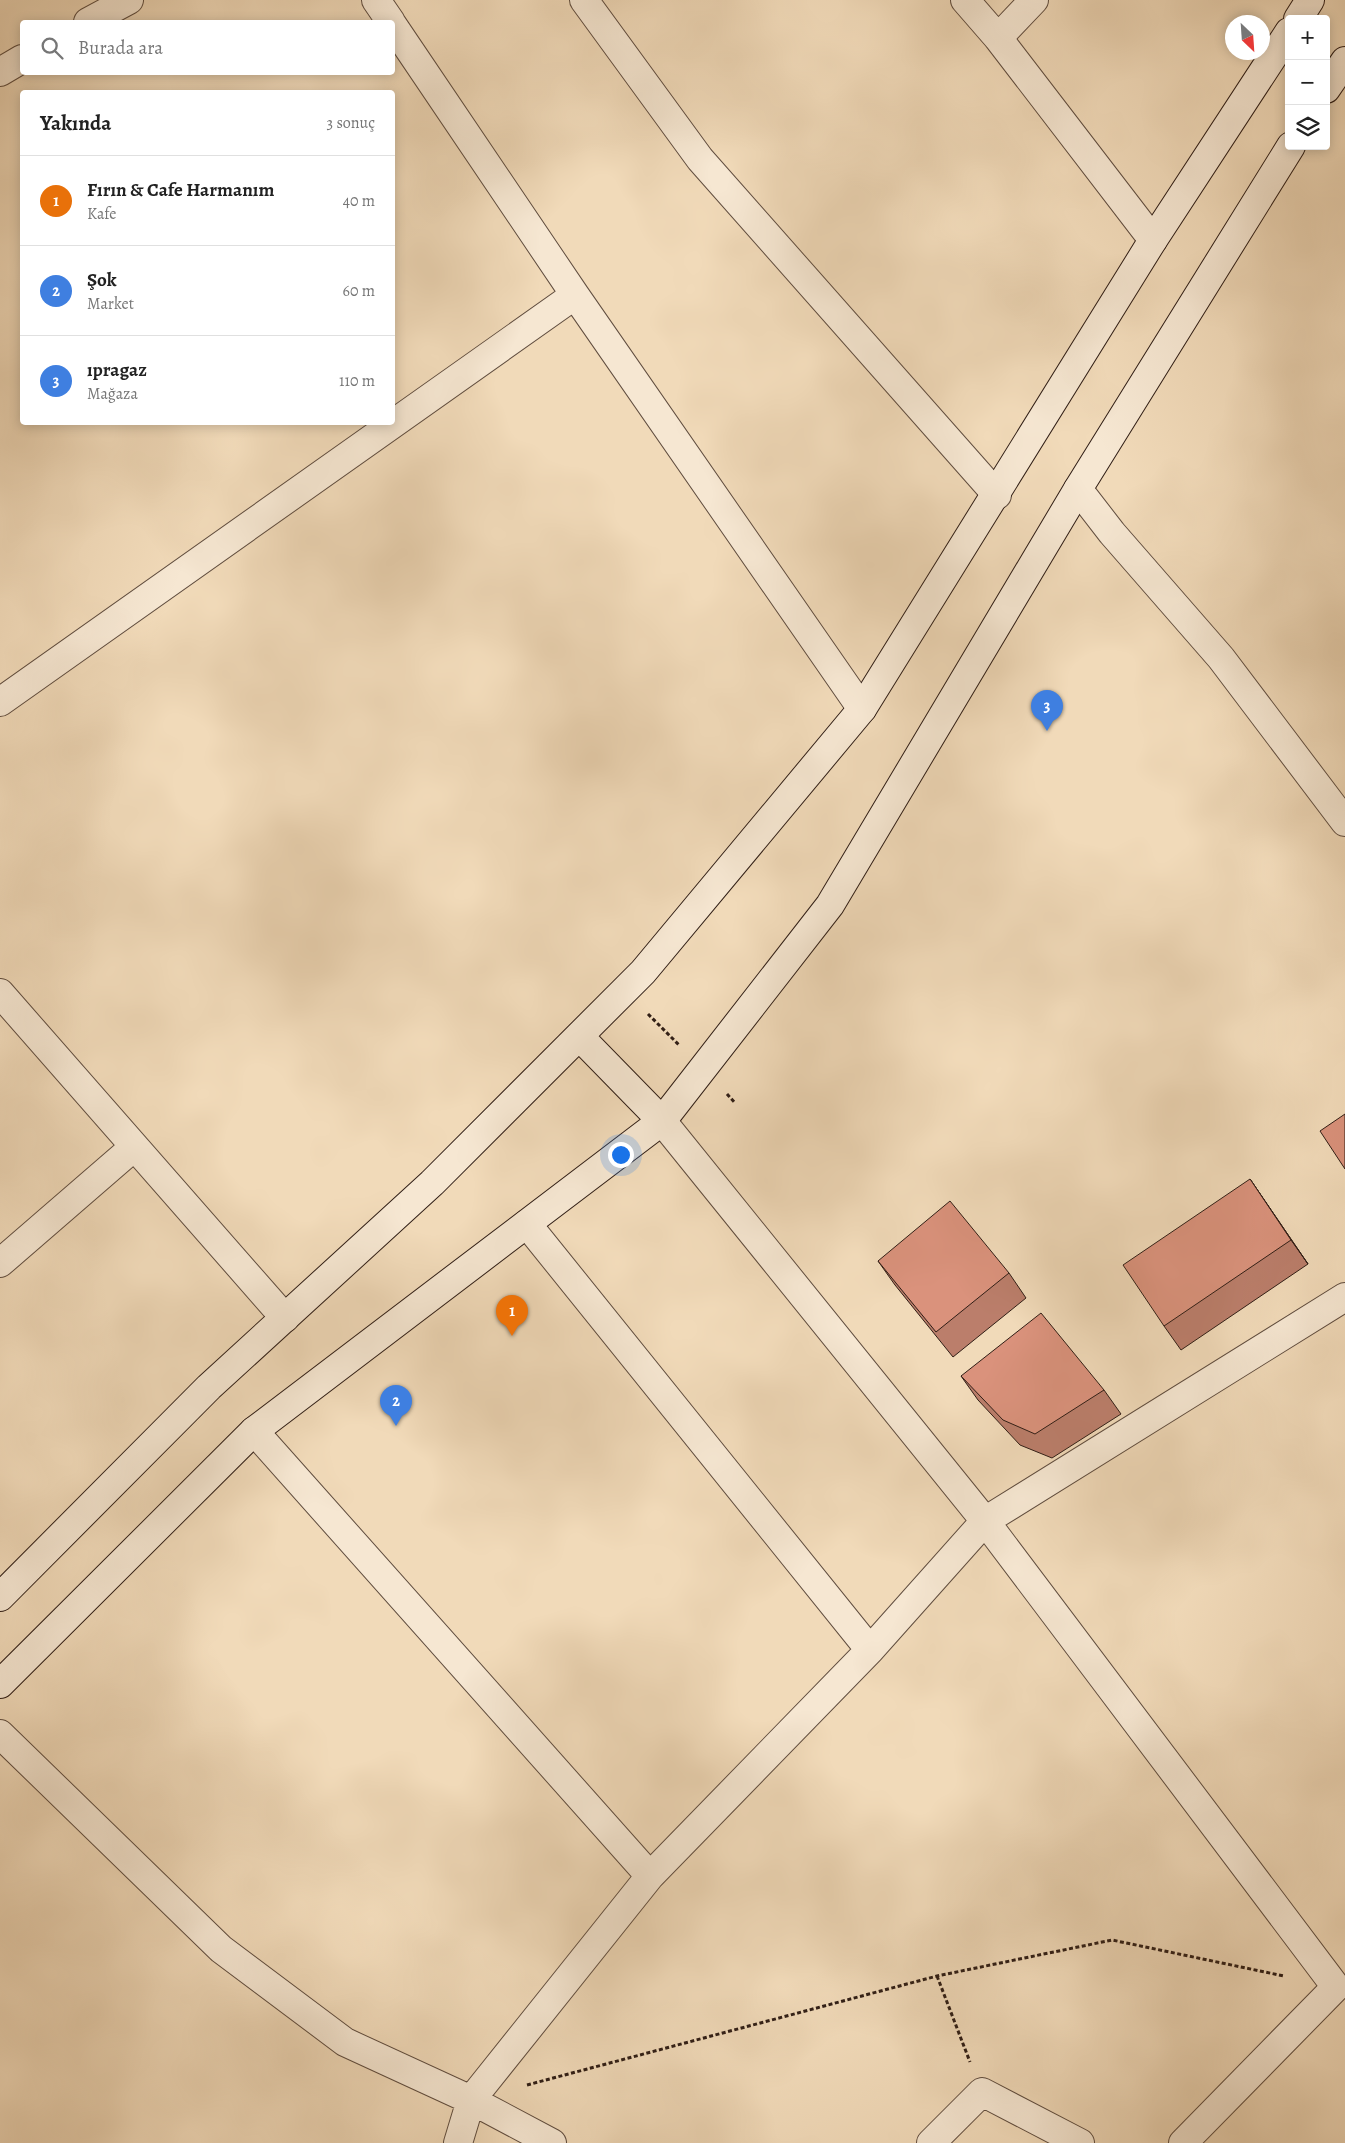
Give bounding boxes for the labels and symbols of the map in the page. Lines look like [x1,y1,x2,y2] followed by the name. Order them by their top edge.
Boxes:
[1225,15,1270,60] north arrow
[1031,690,1063,731] pin: 3
[608,1142,634,1168] your location
[496,1295,528,1336] pin: 1
[380,1385,412,1426] pin: 2

